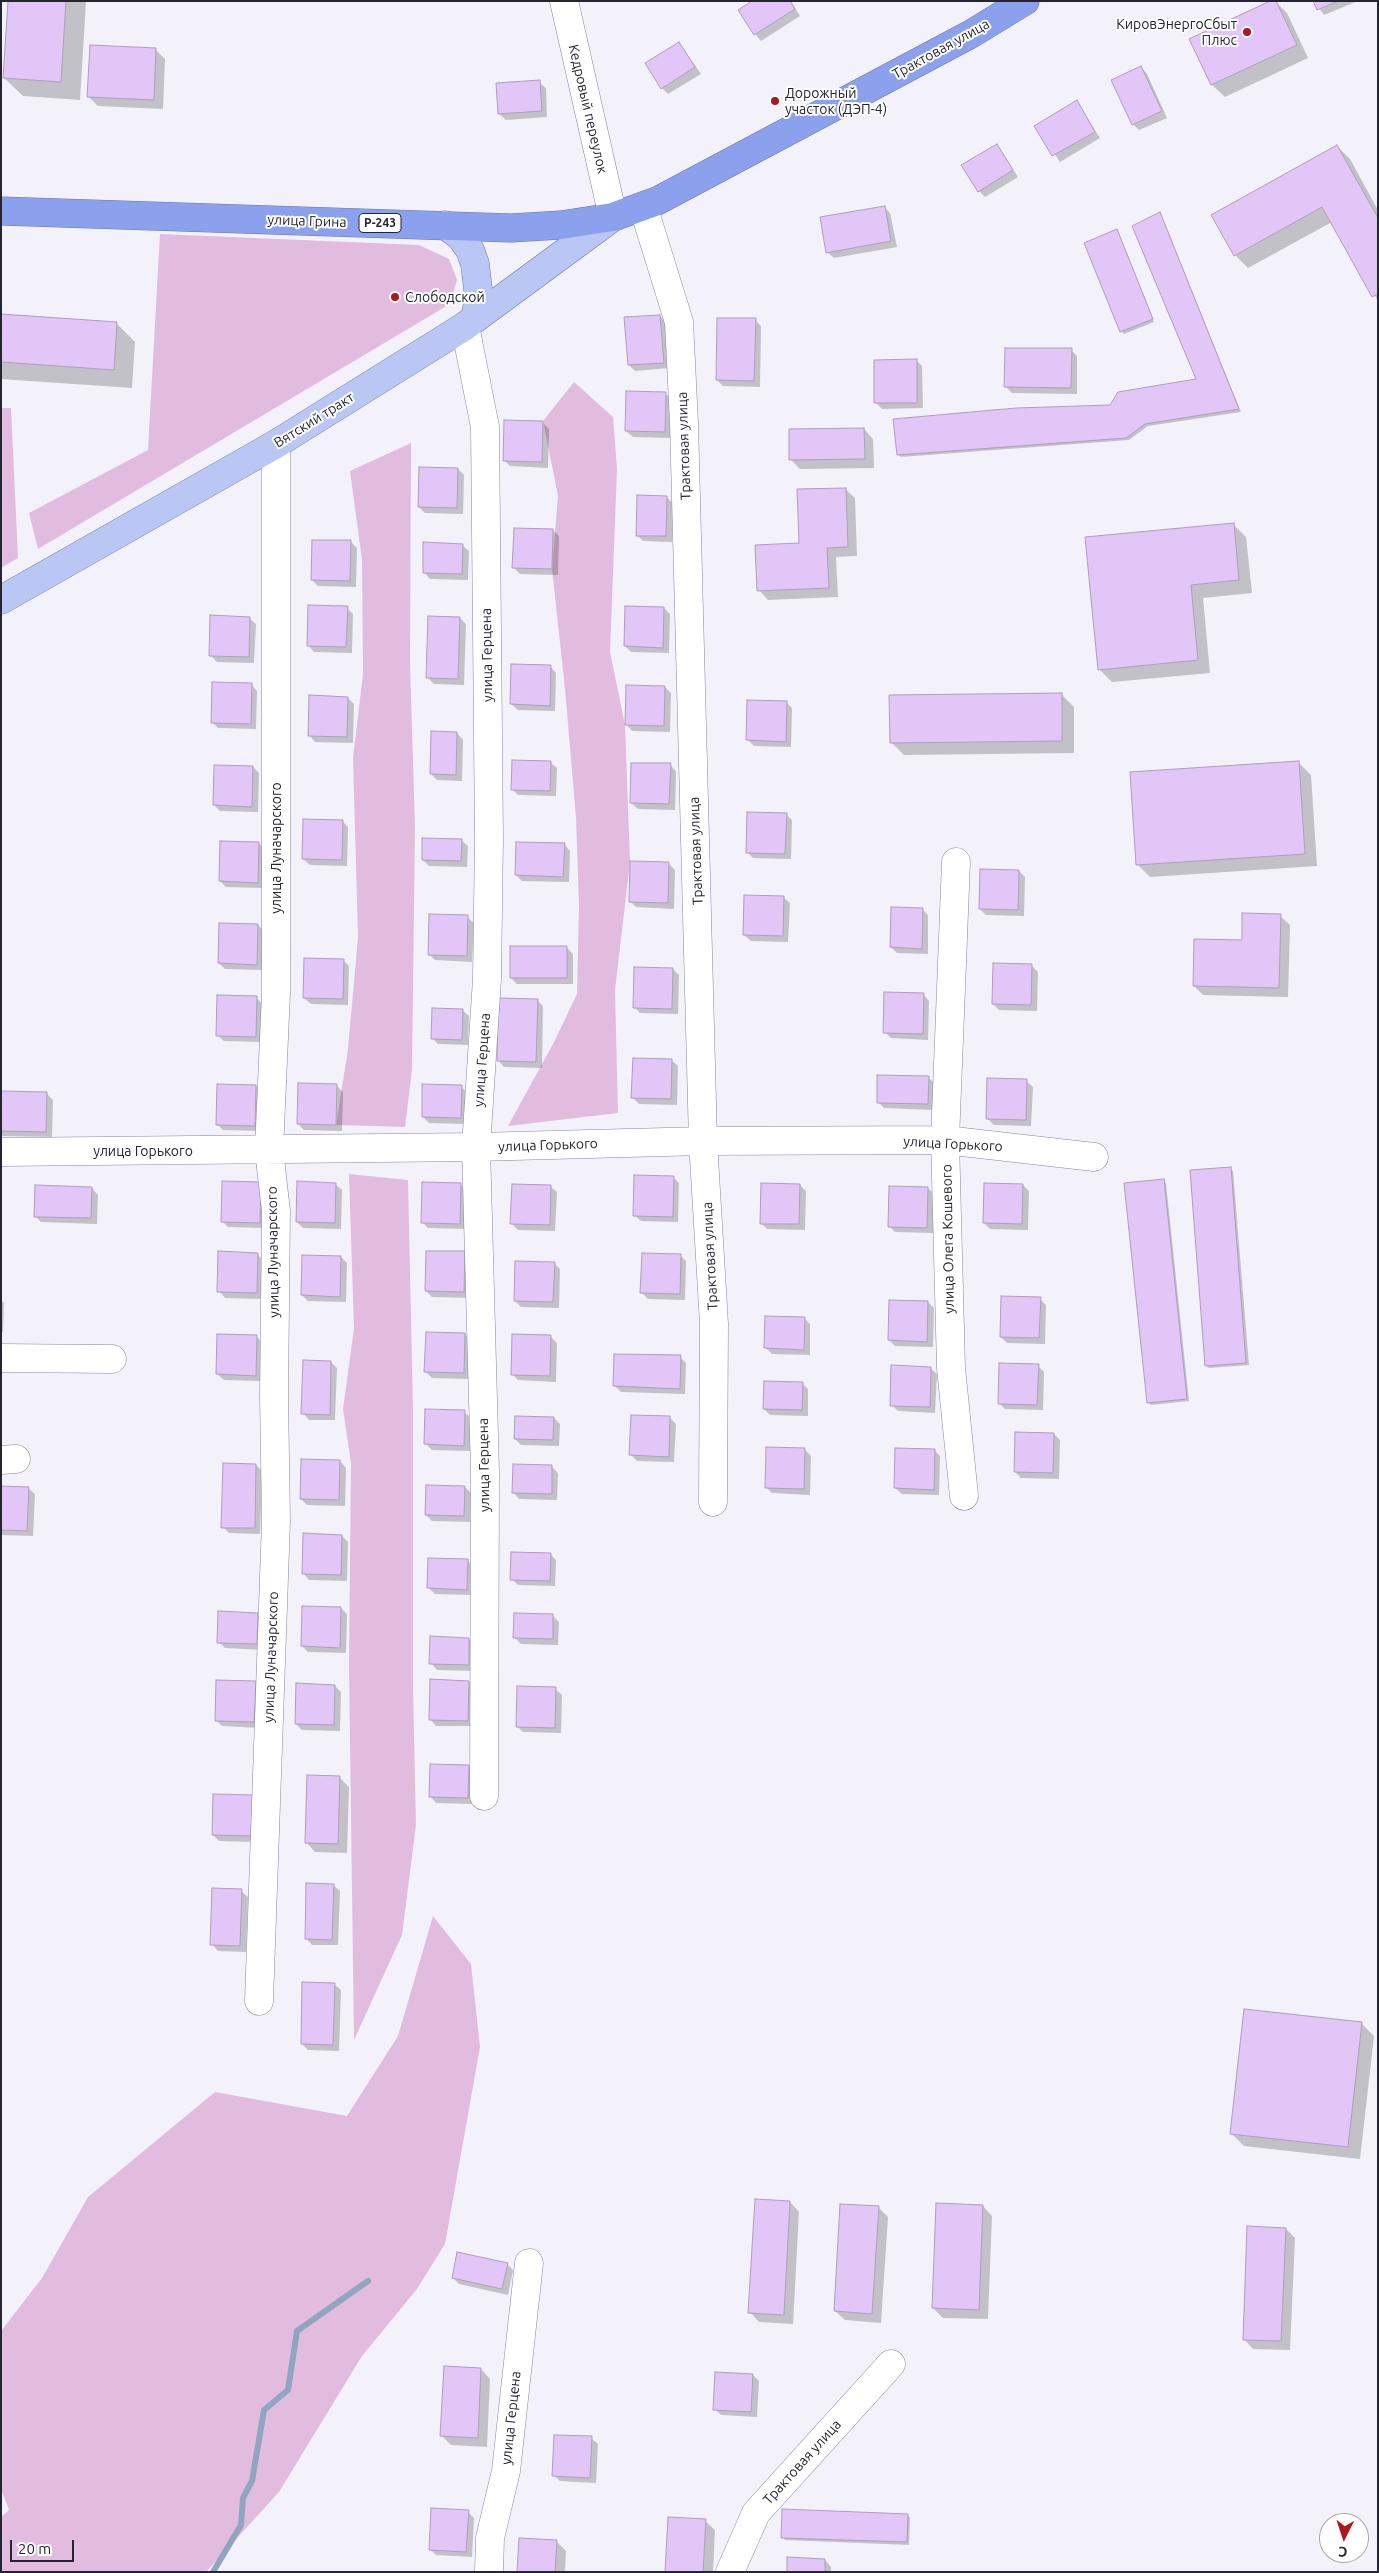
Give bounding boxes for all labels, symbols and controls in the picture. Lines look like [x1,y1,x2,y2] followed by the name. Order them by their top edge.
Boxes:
[890,15,992,83] street label: Трактовая улица
[1116,16,1237,48] place label: КировЭнергоСбыт Плюс
[1241,26,1253,38] marker: КировЭнергоСбыт Плюс
[565,43,611,175] street label: Кедровый переулок
[785,85,887,118] place label: Дорожный участок (ДЭП-4)
[769,95,781,107] marker: Дорожный участок (ДЭП-4)
[267,211,347,231] street label: улица Грина
[359,214,401,232] road number: Р-243
[405,289,485,305] place label: Слободской
[389,291,401,303] marker: Слободской
[271,389,357,451] street label: Вятский тракт
[674,392,694,500] street label: Трактовая улица
[478,608,496,702] street label: улица Герцена
[268,782,284,914] street label: улица Луначарского
[686,797,706,905] street label: Трактовая улица
[470,1012,494,1108] street label: улица Герцена
[903,1133,1003,1155] street label: улица Горького
[498,1135,598,1155] street label: улица Горького
[93,1143,193,1159] street label: улица Горького
[938,1164,958,1314] street label: улица Олега Кошевого
[263,1186,283,1318] street label: улица Луначарского
[699,1201,721,1311] street label: Трактовая улица
[475,1418,493,1512] street label: улица Герцена
[260,1591,282,1723] street label: улица Луначарского
[498,2370,524,2466] street label: улица Герцена
[759,2416,845,2508] street label: Трактовая улица
[1319,2513,1369,2563] north arrow
[12,2530,76,2562] scale bar
[18,2540,51,2557] text: 20 m
[1338,2544,1348,2560] text: С

